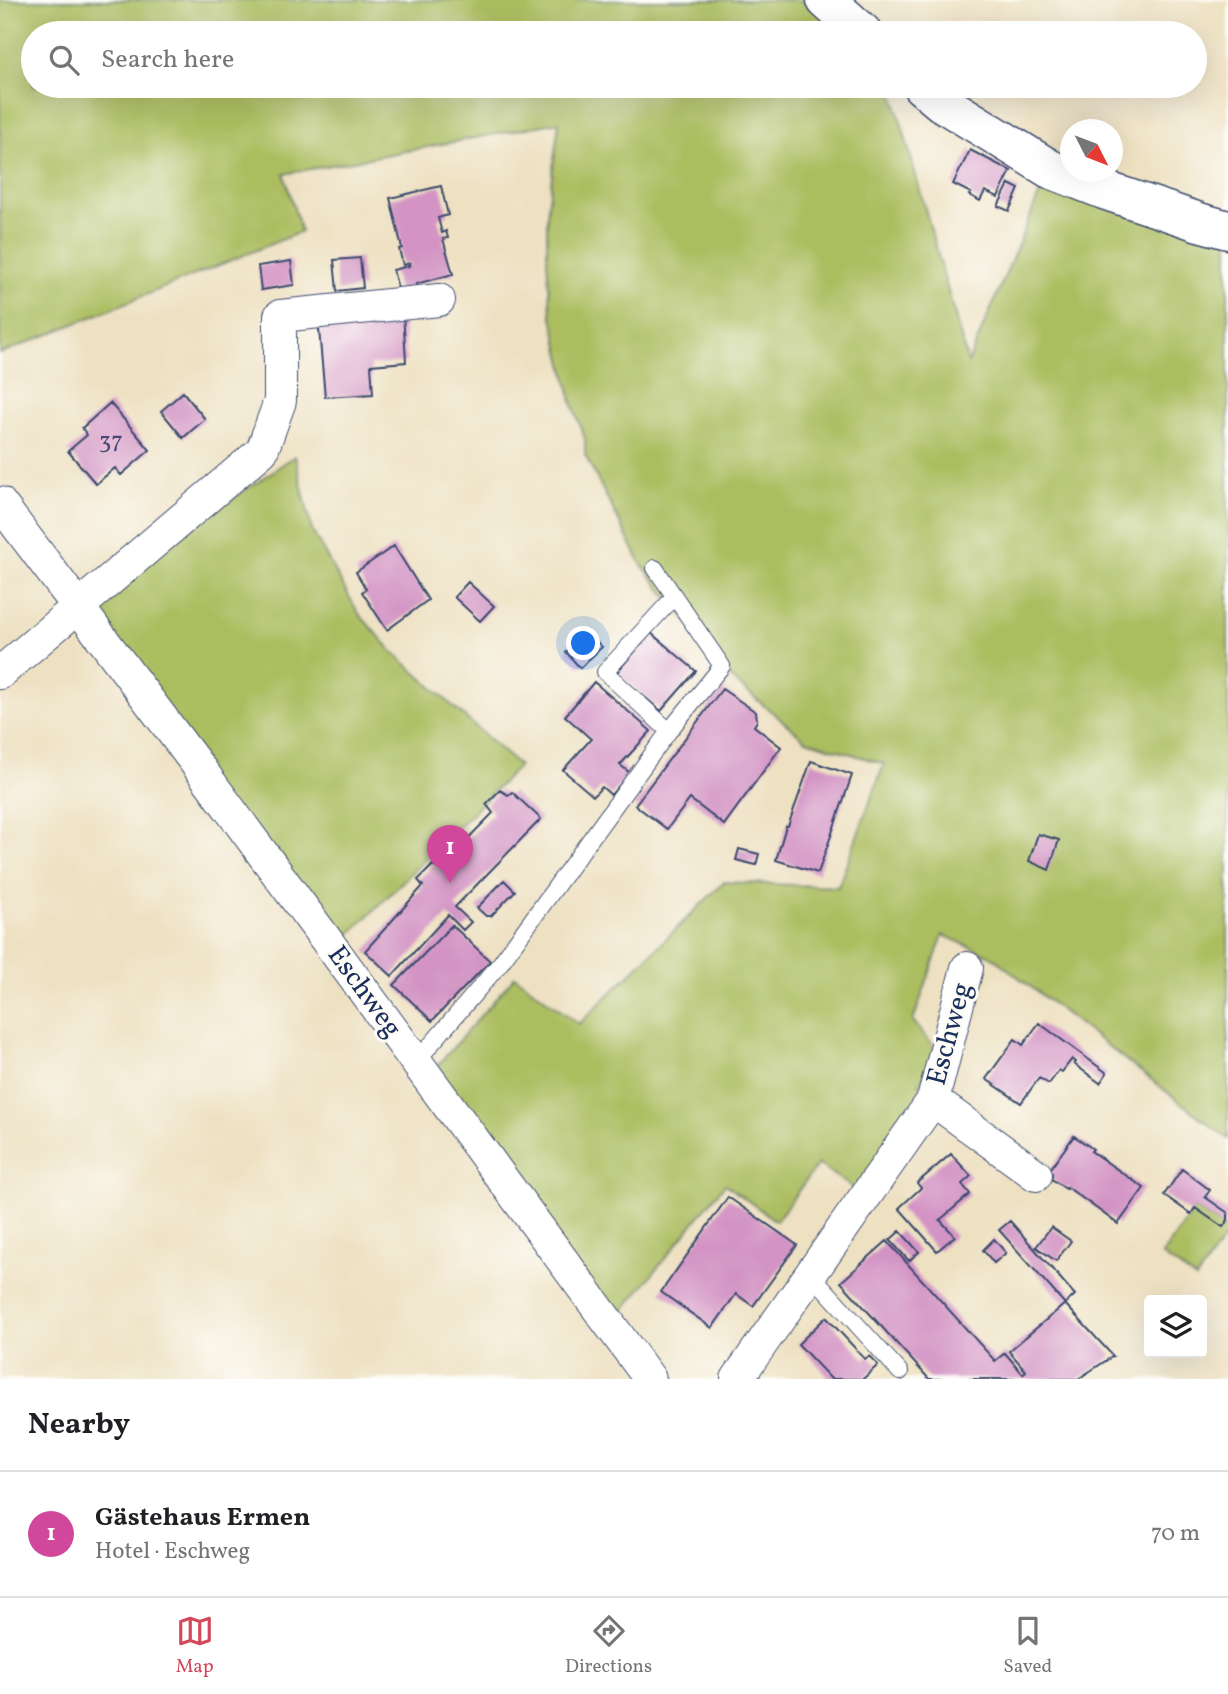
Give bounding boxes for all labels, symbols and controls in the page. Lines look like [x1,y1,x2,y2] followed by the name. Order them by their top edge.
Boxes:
[21,21,1207,98] search box
[45,41,83,79] icon: search
[101,42,234,78] text: Search here
[1060,119,1123,182] north arrow
[99,425,123,459] house number: 37
[566,626,600,660] your location
[427,825,473,883] pin: 1
[317,938,411,1046] street label: Eschweg
[918,978,982,1090] street label: Eschweg
[1144,1295,1207,1358] map controls
[1144,1295,1207,1358] button: layers
[28,1404,130,1446] text: Nearby
[95,1500,310,1536] text: Gästehaus Ermen
[46,1518,56,1550] text: 1
[1151,1518,1200,1550] text: 70 m
[95,1536,250,1568] text: Hotel · Eschweg
[176,1612,214,1680] tab: Map
[565,1612,652,1680] tab: Directions
[1003,1612,1052,1680] tab: Saved

